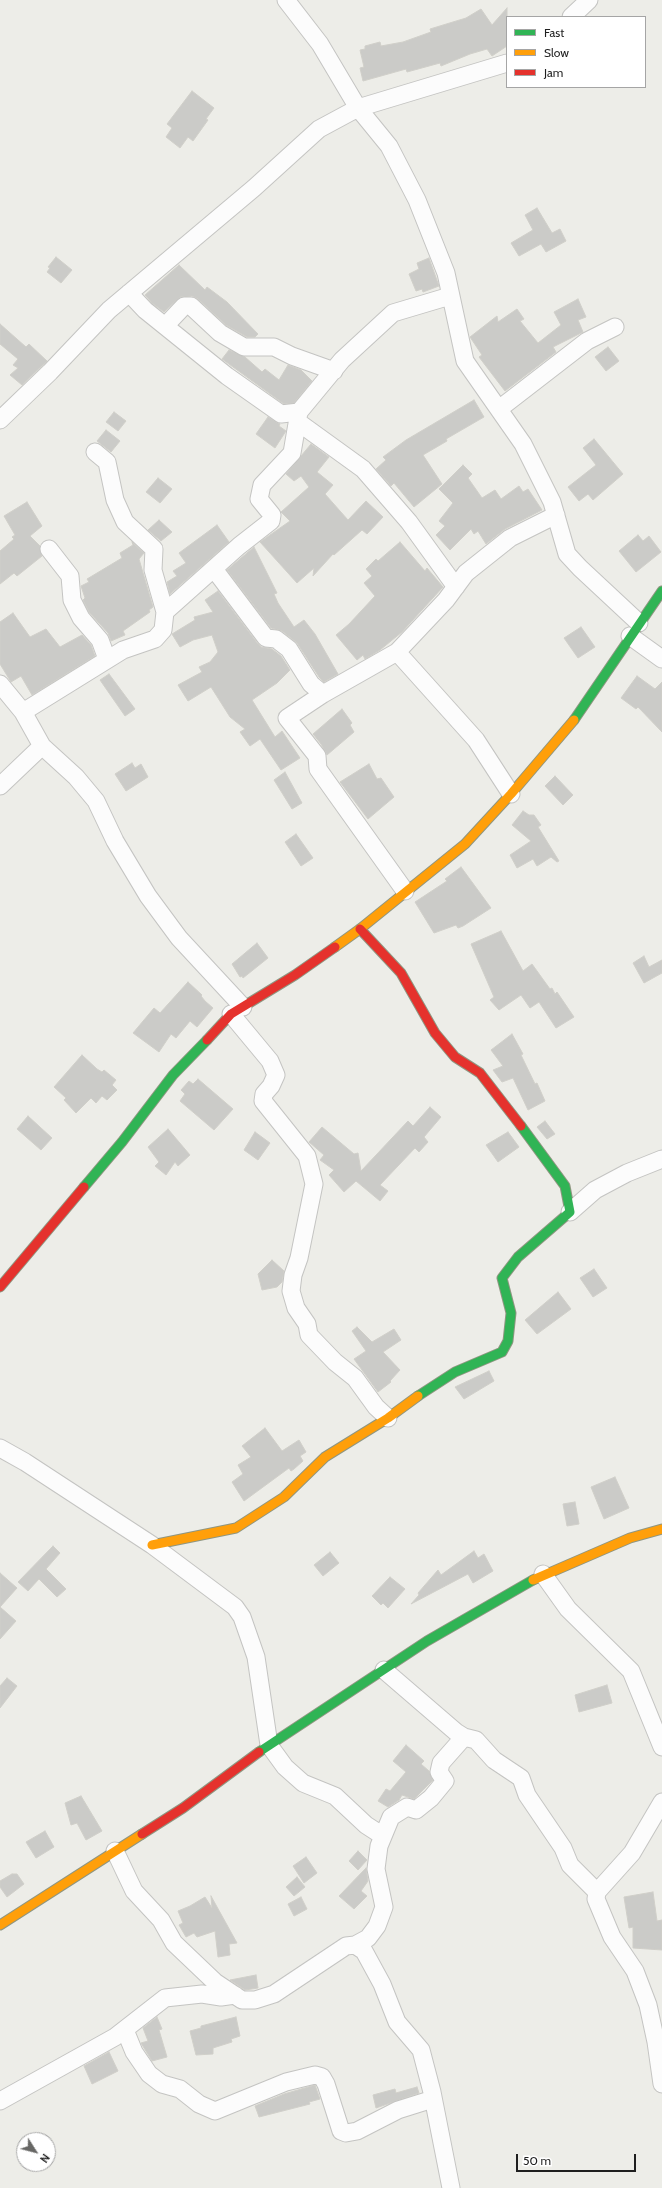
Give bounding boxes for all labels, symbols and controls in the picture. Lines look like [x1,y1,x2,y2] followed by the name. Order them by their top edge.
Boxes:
[506,16,646,88] legend
[544,25,564,40] text: Fast
[544,45,569,60] text: Slow
[544,65,563,80] text: Jam
[16,2132,56,2172] north arrow
[518,2146,638,2172] scale bar
[37,2151,53,2166] text: N
[523,2153,551,2168] text: 50 m

